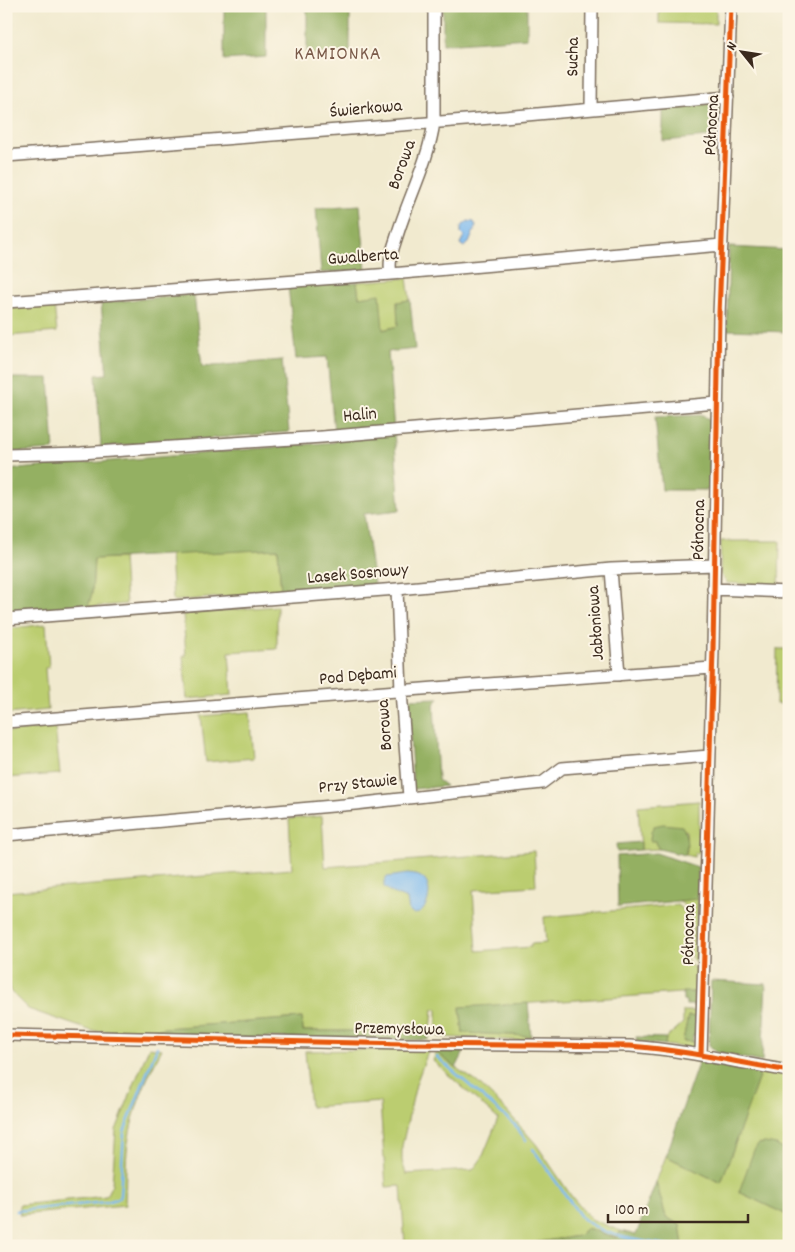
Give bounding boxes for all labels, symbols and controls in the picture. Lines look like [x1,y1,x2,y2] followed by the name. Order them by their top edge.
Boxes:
[718,28,768,78] north arrow
[561,36,587,77] street label: Sucha
[722,38,743,54] text: N
[294,41,382,69] district label: KAMIONKA
[699,93,727,156] street label: Północna
[329,94,404,126] street label: Świerkowa
[382,136,424,193] street label: Borowa
[327,243,400,273] street label: Gwalberta
[342,402,378,430] street label: Halin
[687,499,713,561] street label: Północna
[306,558,410,592] street label: Lasek Sosnowy
[582,584,612,661] street label: Jabłoniowa
[318,661,398,693] street label: Pod Dębami
[372,698,400,751] street label: Borowa
[317,768,399,802] street label: Przy Stawie
[677,904,703,966] street label: Północna
[354,1017,444,1043] street label: Przemysłowa
[608,1192,748,1224] scale bar
[615,1200,648,1222] text: 100 m

